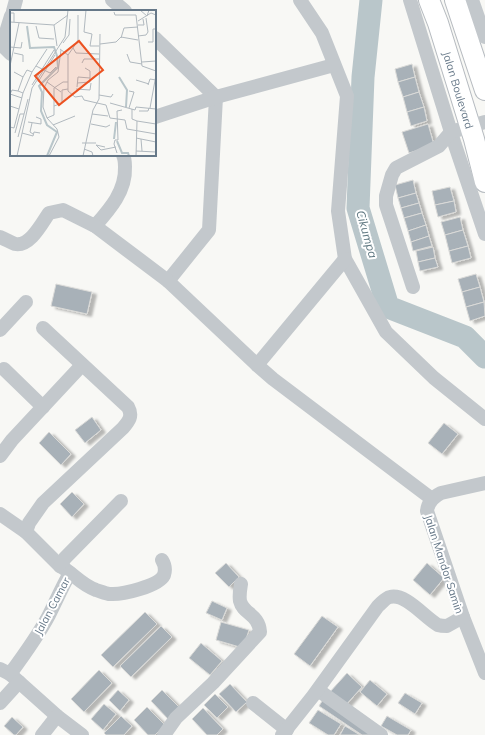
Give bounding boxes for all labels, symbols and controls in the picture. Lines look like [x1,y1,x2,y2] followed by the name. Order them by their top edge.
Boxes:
[10,10,156,156] inset map
[440,50,476,130] street label: Jalan Boulevard
[353,208,381,260] water label: Cikumpa
[421,513,467,615] street label: Jalan Mandor Samin
[31,575,73,637] street label: Jalan Camar

